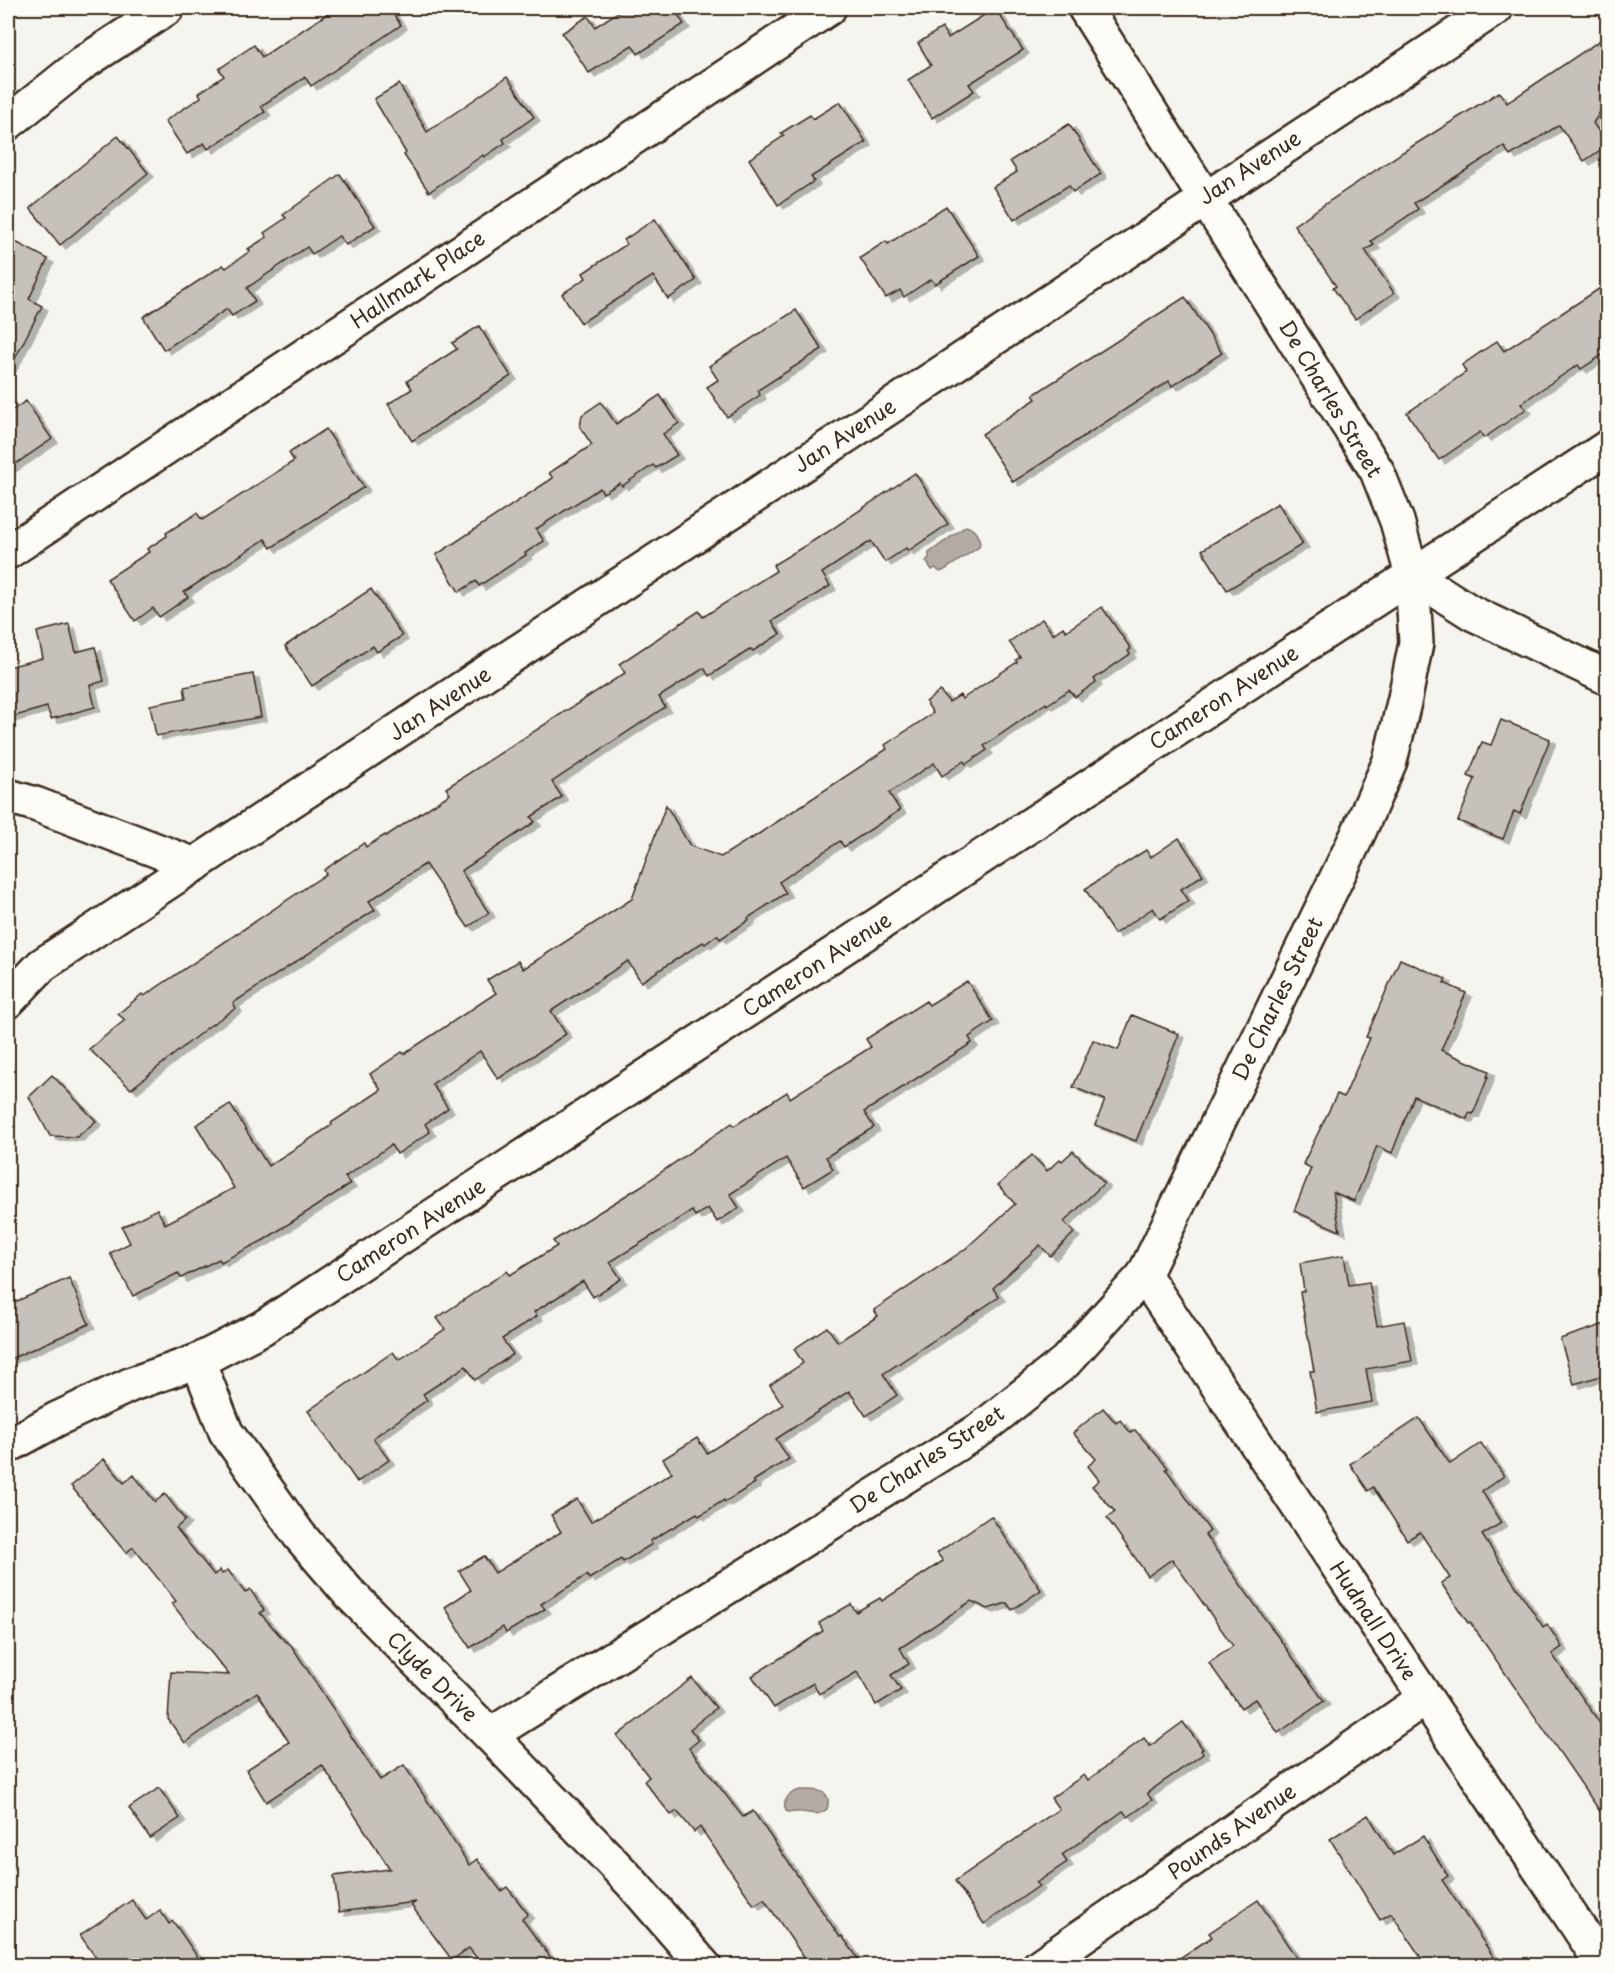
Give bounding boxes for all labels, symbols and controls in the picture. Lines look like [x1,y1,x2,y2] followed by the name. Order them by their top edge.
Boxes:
[1191,121,1307,211] street label: Jan Avenue
[343,221,491,335] street label: Hallmark Place
[1272,313,1391,483] street label: De Charles Street
[786,389,902,479] street label: Jan Avenue
[1142,636,1304,757] street label: Cameron Avenue
[381,657,497,747] street label: Jan Avenue
[735,903,897,1024] street label: Cameron Avenue
[1223,911,1330,1086] street label: De Charles Street
[329,1169,491,1290] street label: Cameron Avenue
[842,1396,1010,1520] street label: De Charles Street
[1323,1554,1426,1686] street label: Hudnall Drive
[381,1623,486,1728] street label: Clyde Drive
[1160,1774,1302,1887] street label: Pounds Avenue

